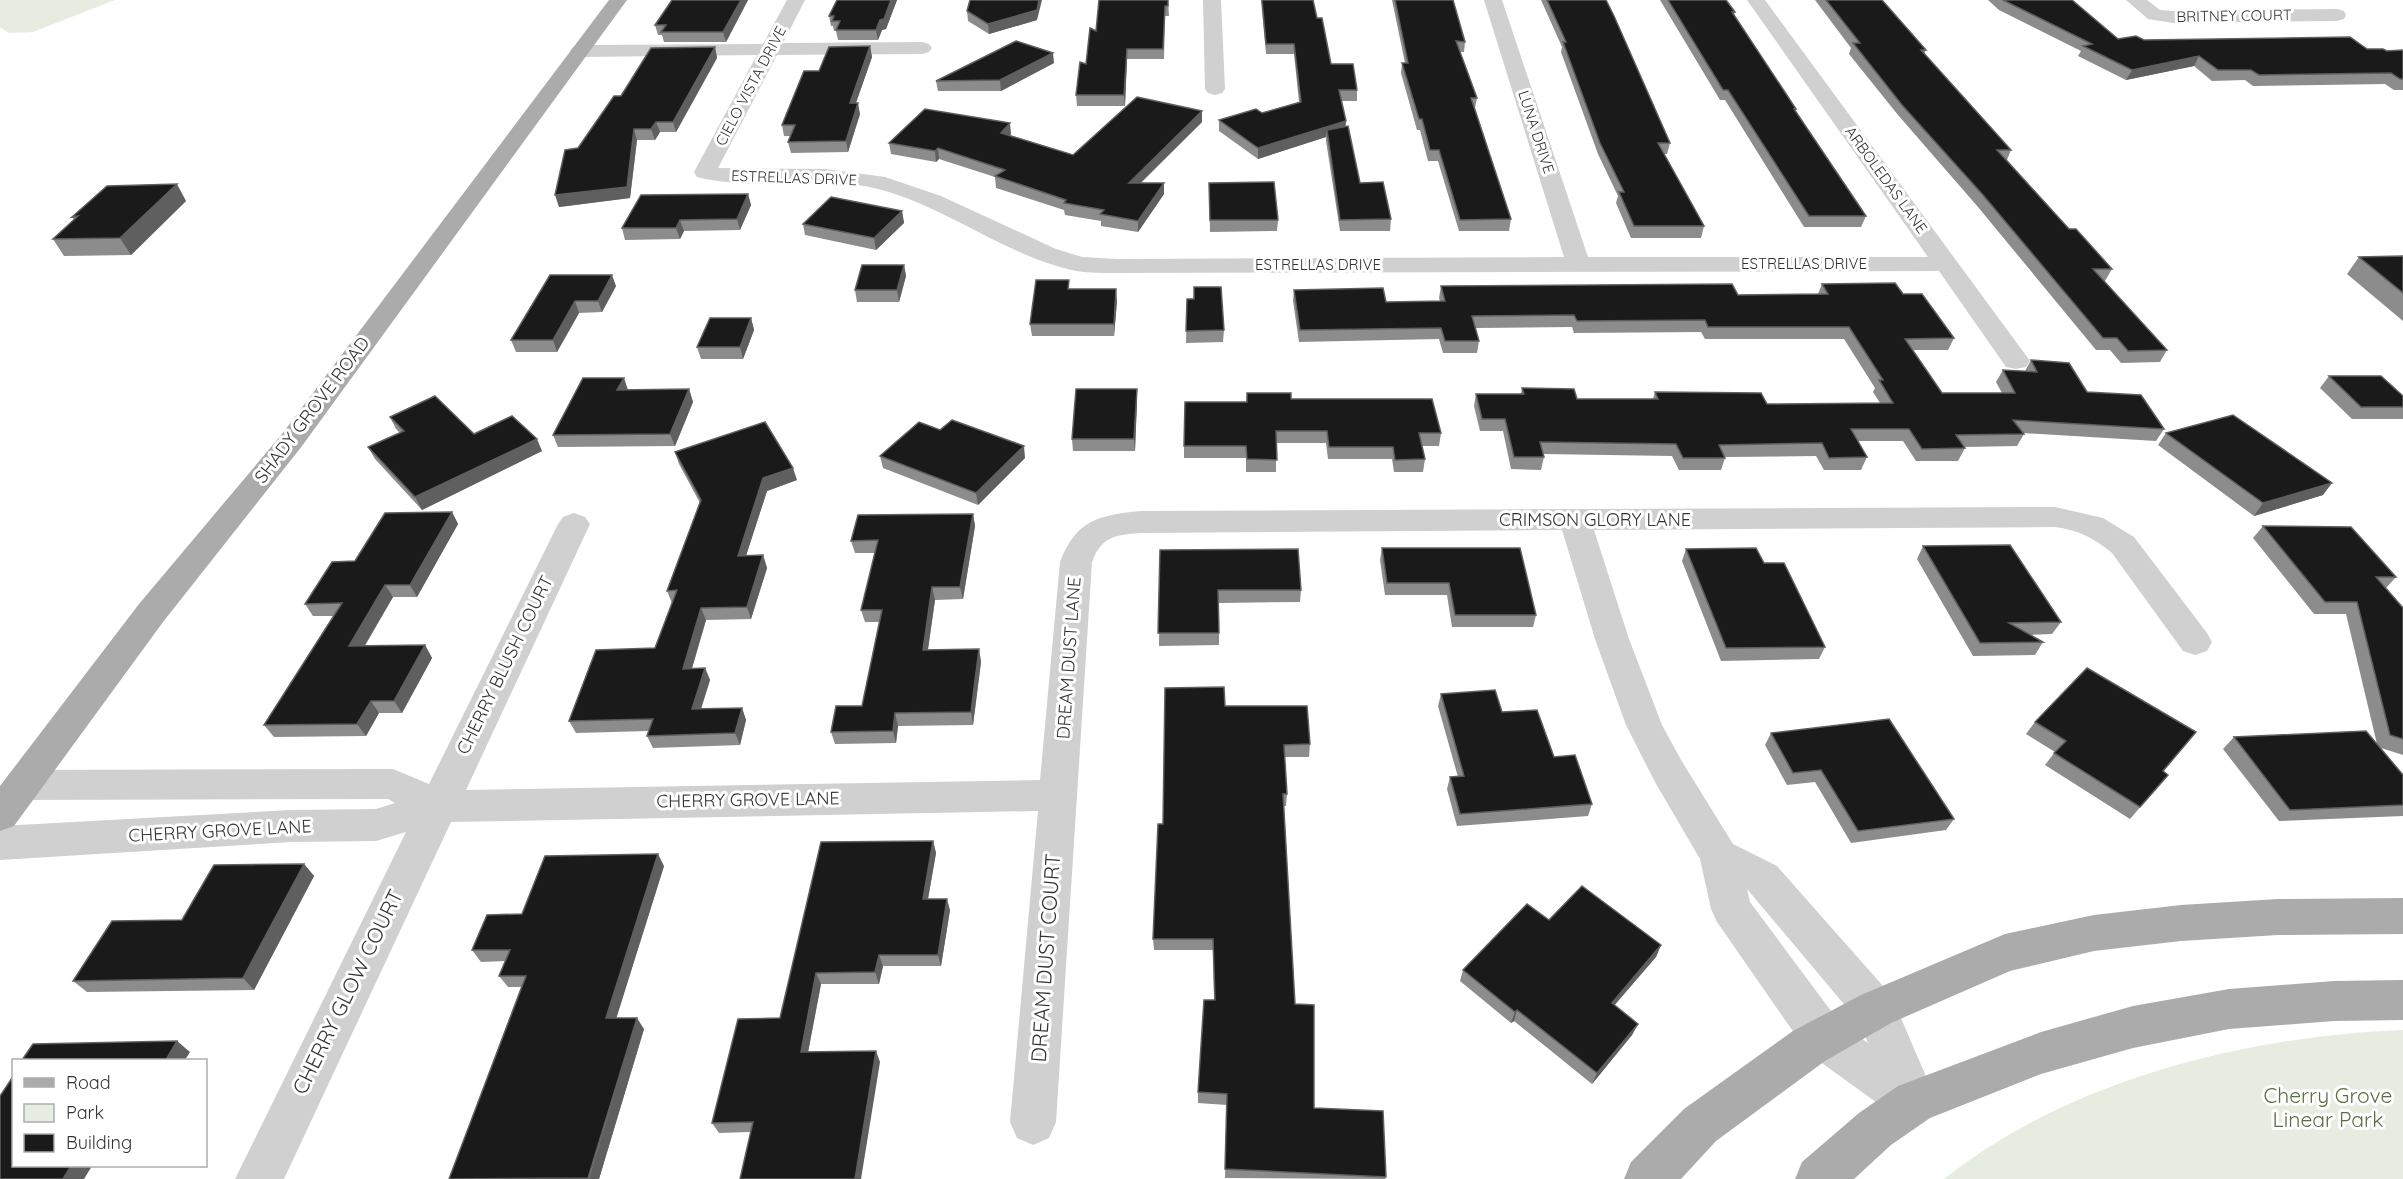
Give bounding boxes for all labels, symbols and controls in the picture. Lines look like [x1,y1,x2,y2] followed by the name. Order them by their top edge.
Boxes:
[2176,5,2292,26] street label: BRITNEY COURT
[711,23,790,149] street label: CIELO VISTA DRIVE
[1514,88,1559,176] street label: LUNA DRIVE
[1841,123,1932,237] street label: ARBOLEDAS LANE
[731,166,857,189] street label: ESTRELLAS DRIVE
[1741,254,1867,273] street label: ESTRELLAS DRIVE
[1255,255,1381,274] street label: ESTRELLAS DRIVE
[249,332,374,487] street label: SHADY GROVE ROAD
[1499,508,1691,531] street label: CRIMSON GLORY LANE
[451,571,558,758] street label: CHERRY BLUSH COURT
[1051,576,1086,740] street label: DREAM DUST LANE
[656,786,840,813] street label: CHERRY GROVE LANE
[128,814,312,847] street label: CHERRY GROVE LANE
[1025,853,1065,1063] street label: DREAM DUST COURT
[286,885,408,1098] street label: CHERRY GLOW COURT
[12,1059,207,1167] legend
[66,1071,111,1094] text: Road
[2263,1082,2393,1132] park label: Cherry Grove Linear Park
[66,1101,104,1124] text: Park
[66,1131,132,1154] text: Building

